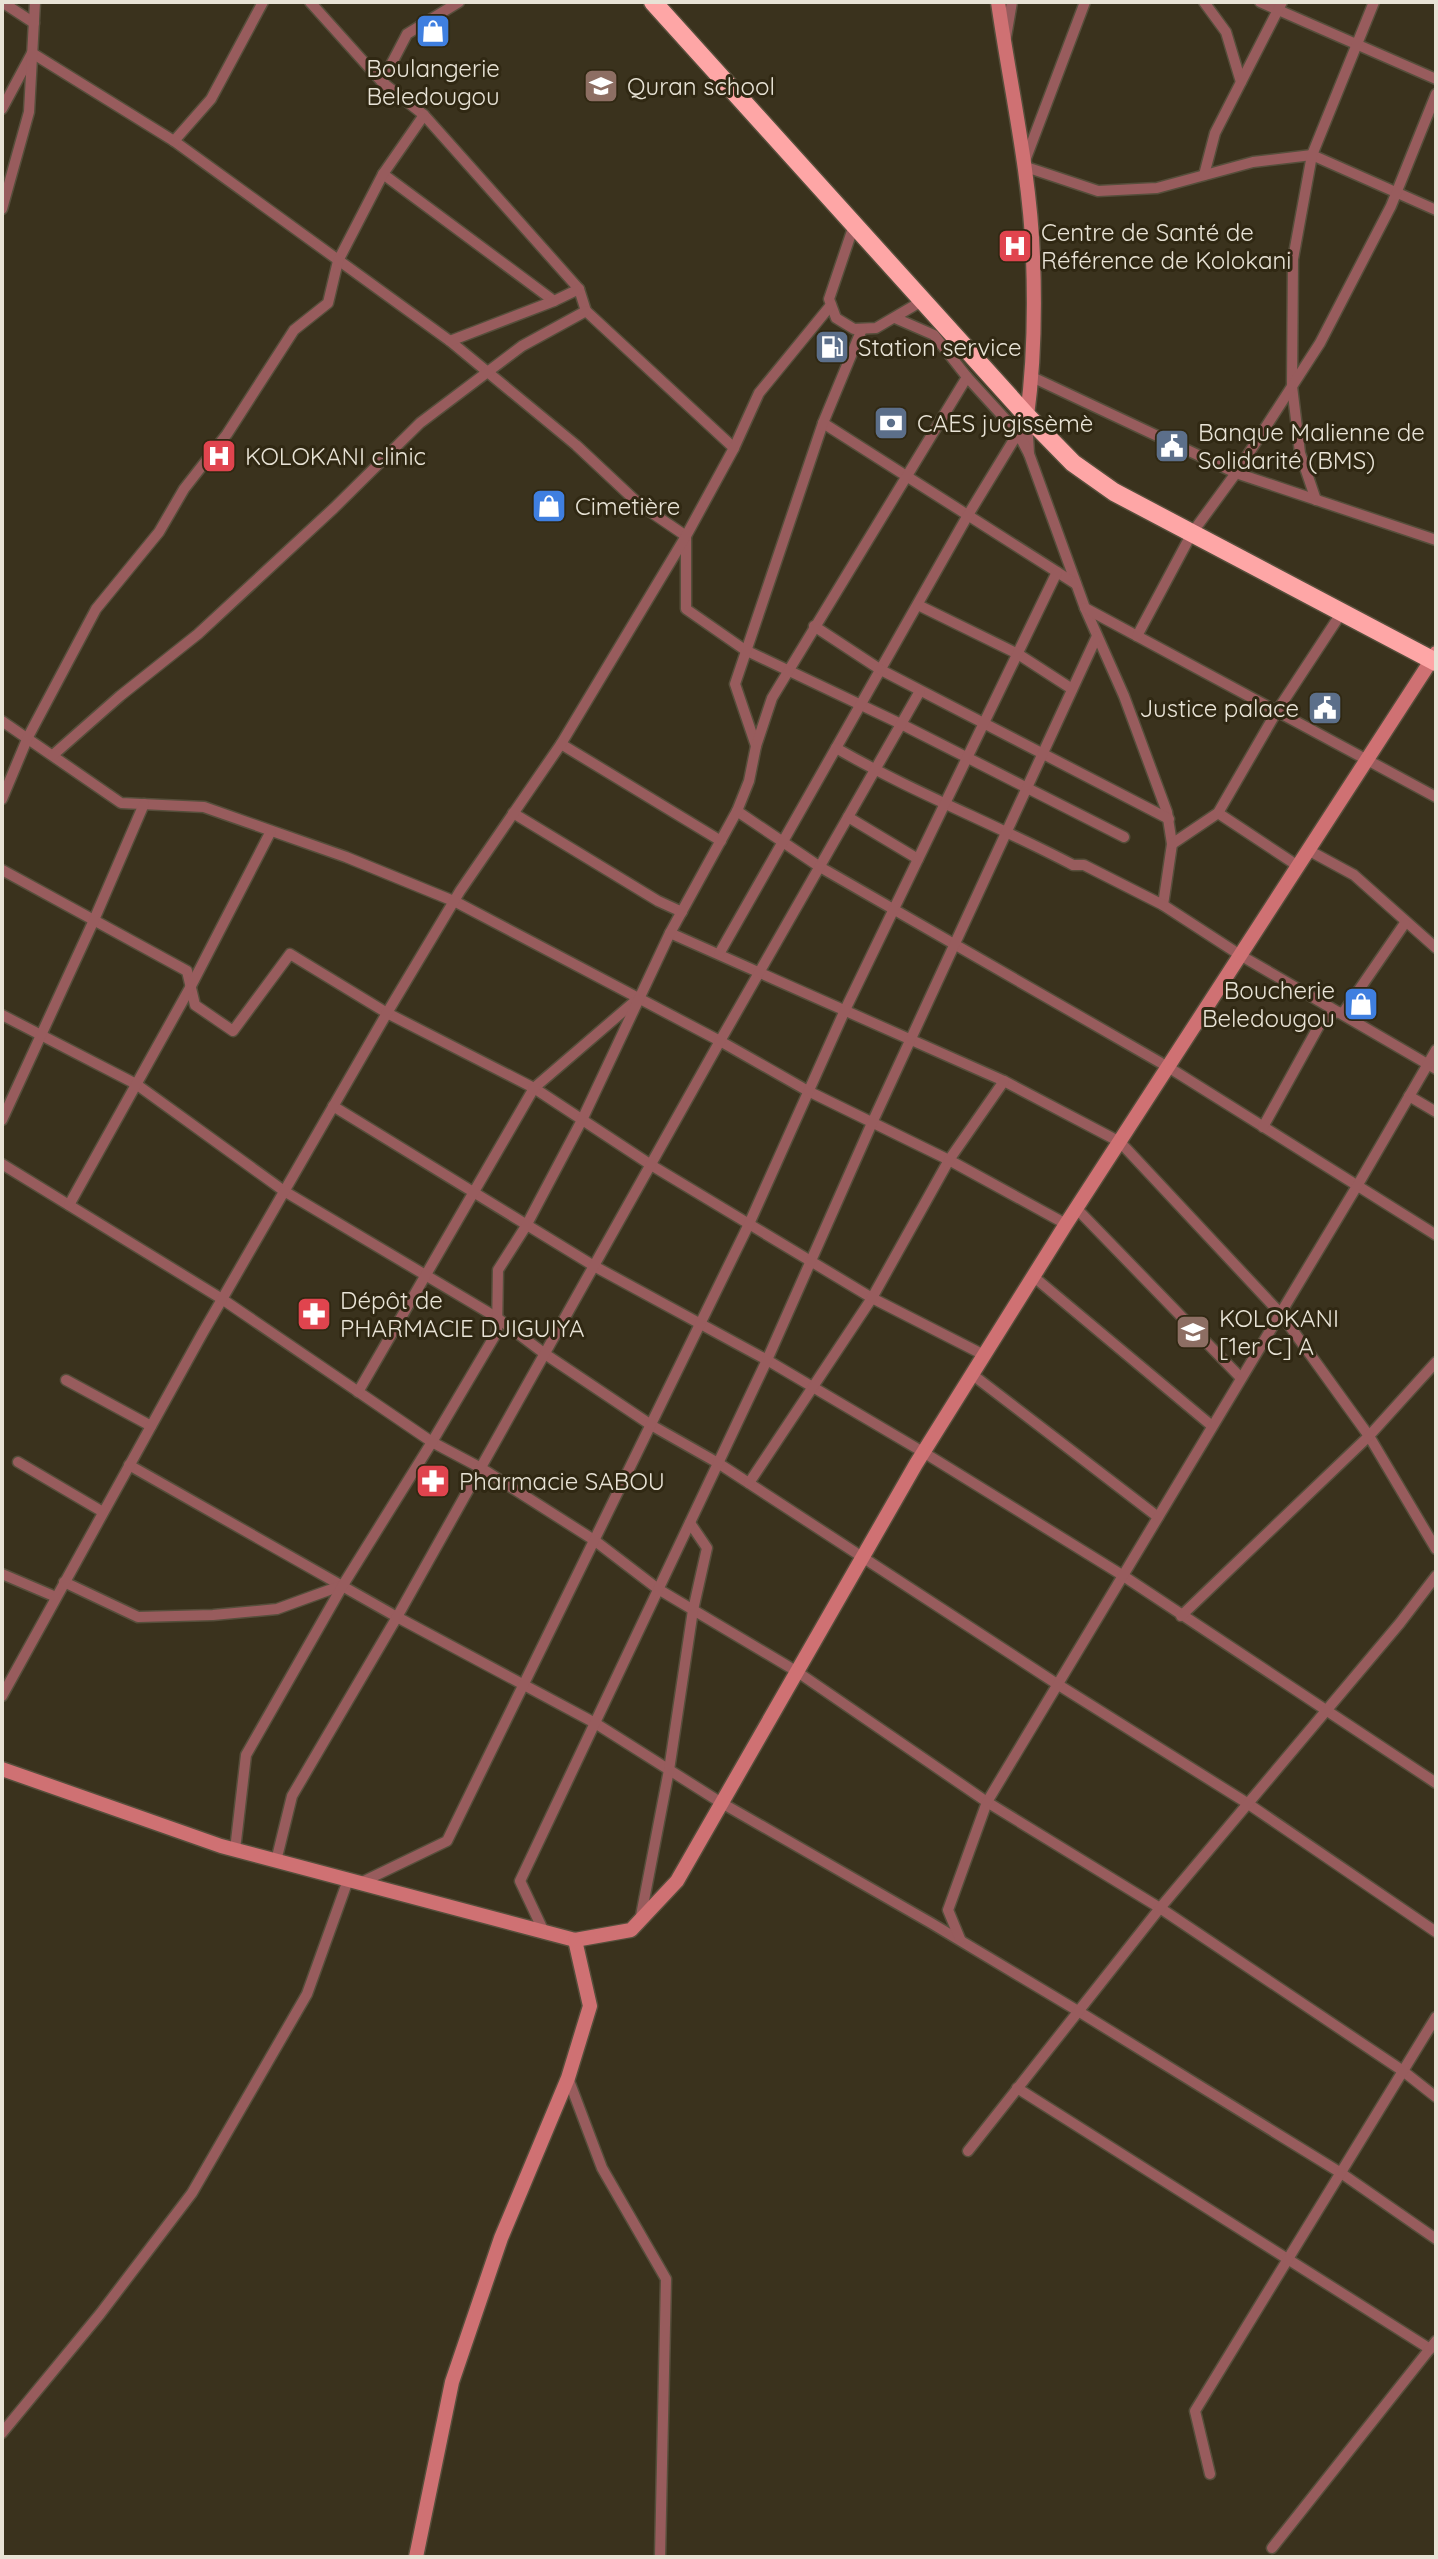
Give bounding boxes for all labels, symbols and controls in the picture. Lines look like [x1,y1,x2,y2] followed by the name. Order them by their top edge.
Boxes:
[414,12,452,50] shop icon: Boulangerie Beledougou
[366,53,500,111] place label: Boulangerie Beledougou
[582,67,620,105] school or university icon: Quran school
[627,71,775,101] place label: Quran school
[1041,217,1291,275] place label: Centre de Santé de Référence de Kolokani
[996,227,1034,265] hospital icon: Centre de Santé de Référence de Kolokani
[813,328,851,366] fuel station icon: Station service
[858,332,1021,362] place label: Station service
[872,404,910,442] bank icon: CAES jugissèmè
[917,408,1093,438] place label: CAES jugissèmè
[1198,417,1425,475] place label: Banque Malienne de Solidarité (BMS)
[1153,427,1191,465] public building icon: Banque Malienne de Solidarité (BMS)
[200,437,238,475] hospital icon: KOLOKANI clinic
[245,441,426,471] place label: KOLOKANI clinic
[530,487,568,525] shop icon: Cimetière
[575,491,680,521] place label: Cimetière
[1306,689,1344,727] public building icon: Justice palace
[1139,693,1299,723] place label: Justice palace
[1202,975,1335,1033] place label: Boucherie Beledougou
[1342,985,1380,1023] shop icon: Boucherie Beledougou
[340,1285,585,1343] place label: Dépôt de PHARMACIE DJIGUIYA
[295,1295,333,1333] pharmacy icon: Dépôt de PHARMACIE DJIGUIYA
[1219,1303,1339,1361] place label: KOLOKANI [1er C] A
[1174,1313,1212,1351] school or university icon: KOLOKANI [1er C] A
[414,1462,452,1500] pharmacy icon: Pharmacie SABOU
[459,1466,665,1496] place label: Pharmacie SABOU

